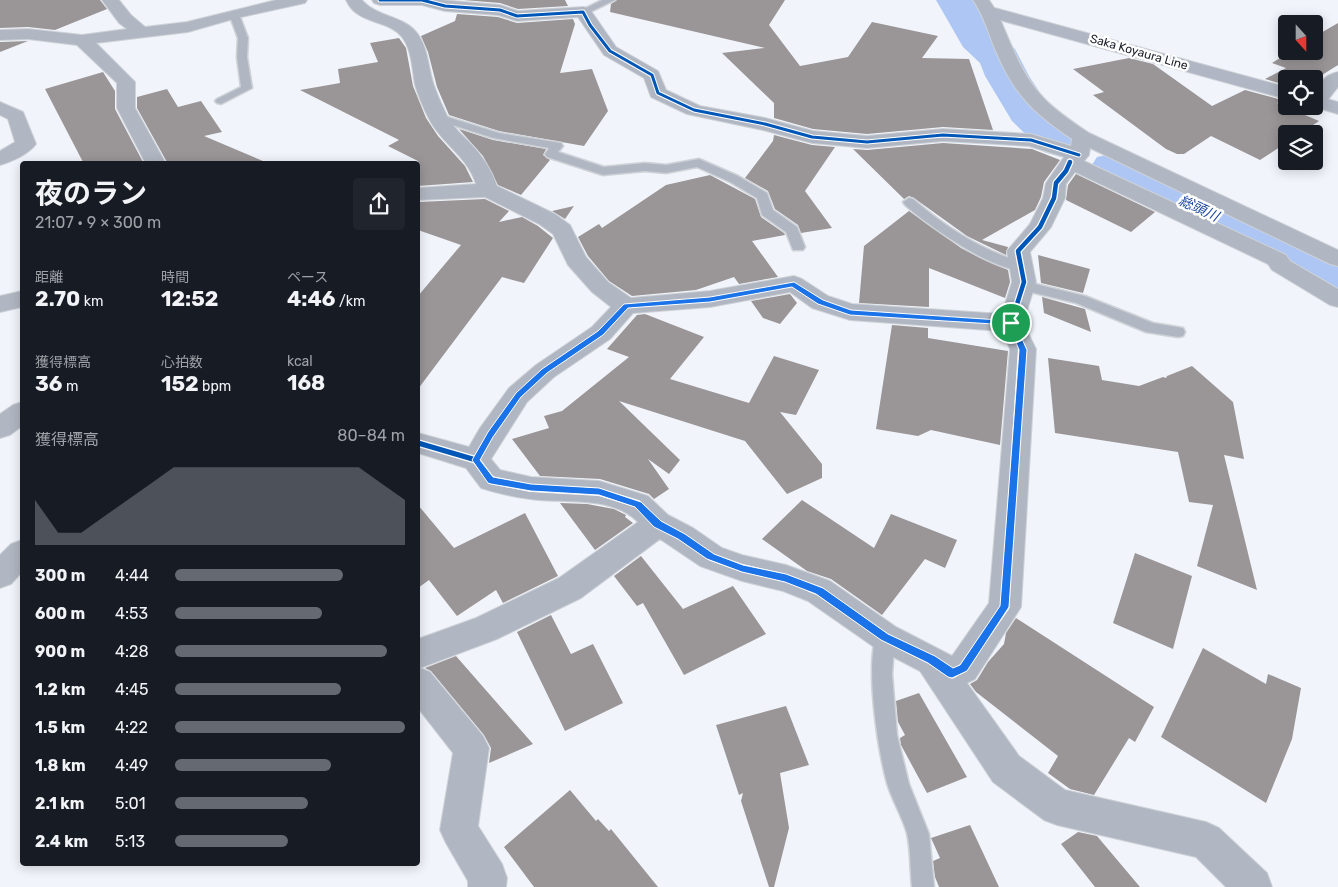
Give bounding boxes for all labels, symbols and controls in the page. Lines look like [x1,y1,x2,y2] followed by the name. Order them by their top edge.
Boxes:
[1278,15,1322,60] north arrow
[1278,15,1323,170] map controls
[1088,31,1190,73] street label: Saka Koyaura Line
[1278,70,1323,115] button: locate
[1278,125,1323,170] button: layers
[35,177,147,210] text: 夜のラン
[353,178,405,230] button: share
[1176,192,1223,226] water label: 総頭川
[35,213,161,232] text: 21:07 · 9 × 300 m
[35,269,63,286] text: 距離
[161,269,189,286] text: 時間
[287,269,328,286] text: ペース
[35,286,80,311] text: 2.70
[161,286,218,311] text: 12:52
[287,286,336,311] text: 4:46
[80,293,103,310] text: km
[336,293,365,310] text: /km
[990,302,1032,344] pin
[997,309,1025,337] icon: arrive
[287,353,313,370] text: kcal
[35,354,91,371] text: 獲得標高
[161,354,203,371] text: 心拍数
[287,370,325,395] text: 168
[35,371,63,396] text: 36
[161,371,199,396] text: 152
[63,378,78,395] text: m
[199,378,231,395] text: bpm
[337,426,405,445] text: 80–84 m
[35,430,99,449] text: 獲得標高
[35,566,85,585] text: 300 m
[115,566,149,585] text: 4:44
[35,604,85,623] text: 600 m
[115,604,148,623] text: 4:53
[35,642,85,661] text: 900 m
[115,642,149,661] text: 4:28
[35,680,85,699] text: 1.2 km
[115,680,148,699] text: 4:45
[35,718,85,737] text: 1.5 km
[115,718,148,737] text: 4:22
[35,756,86,775] text: 1.8 km
[115,756,148,775] text: 4:49
[35,794,84,813] text: 2.1 km
[115,794,146,813] text: 5:01
[35,832,88,851] text: 2.4 km
[115,832,145,851] text: 5:13

